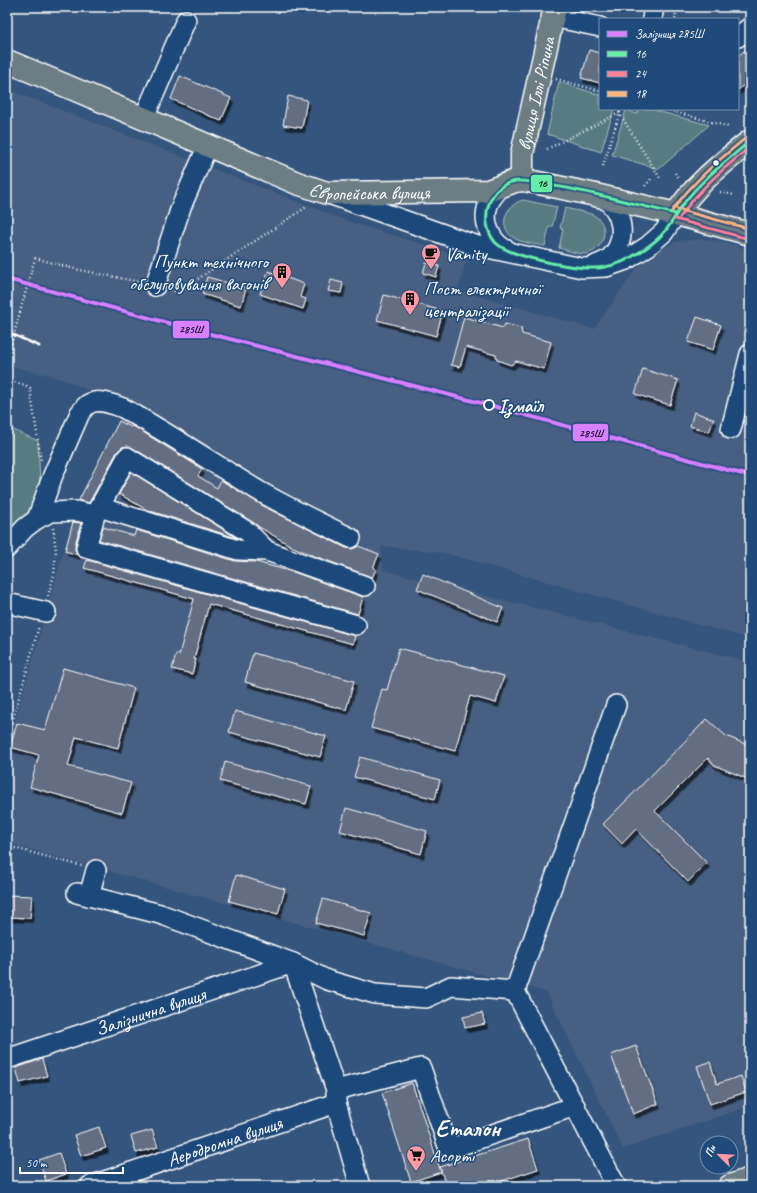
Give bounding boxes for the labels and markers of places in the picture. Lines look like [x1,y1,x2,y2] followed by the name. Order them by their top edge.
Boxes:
[711,158,721,168] unlabelled marker
[420,242,442,270] cafe icon: Vanity
[445,242,488,266] place label: Vanity
[129,250,272,296] place label: Пункт технічного обслуговування вагонів
[271,261,293,289] building icon: Пункт технічного обслуговування вагонів
[424,277,544,323] place label: Пост електричної централізації
[399,288,421,316] building icon: Пост електричної централізації
[498,394,545,419] place label: Ізмаїл
[483,399,495,411] marker: Ізмаїл
[405,1144,427,1172] supermarket icon: Асорті
[430,1144,477,1168] place label: Асорті

